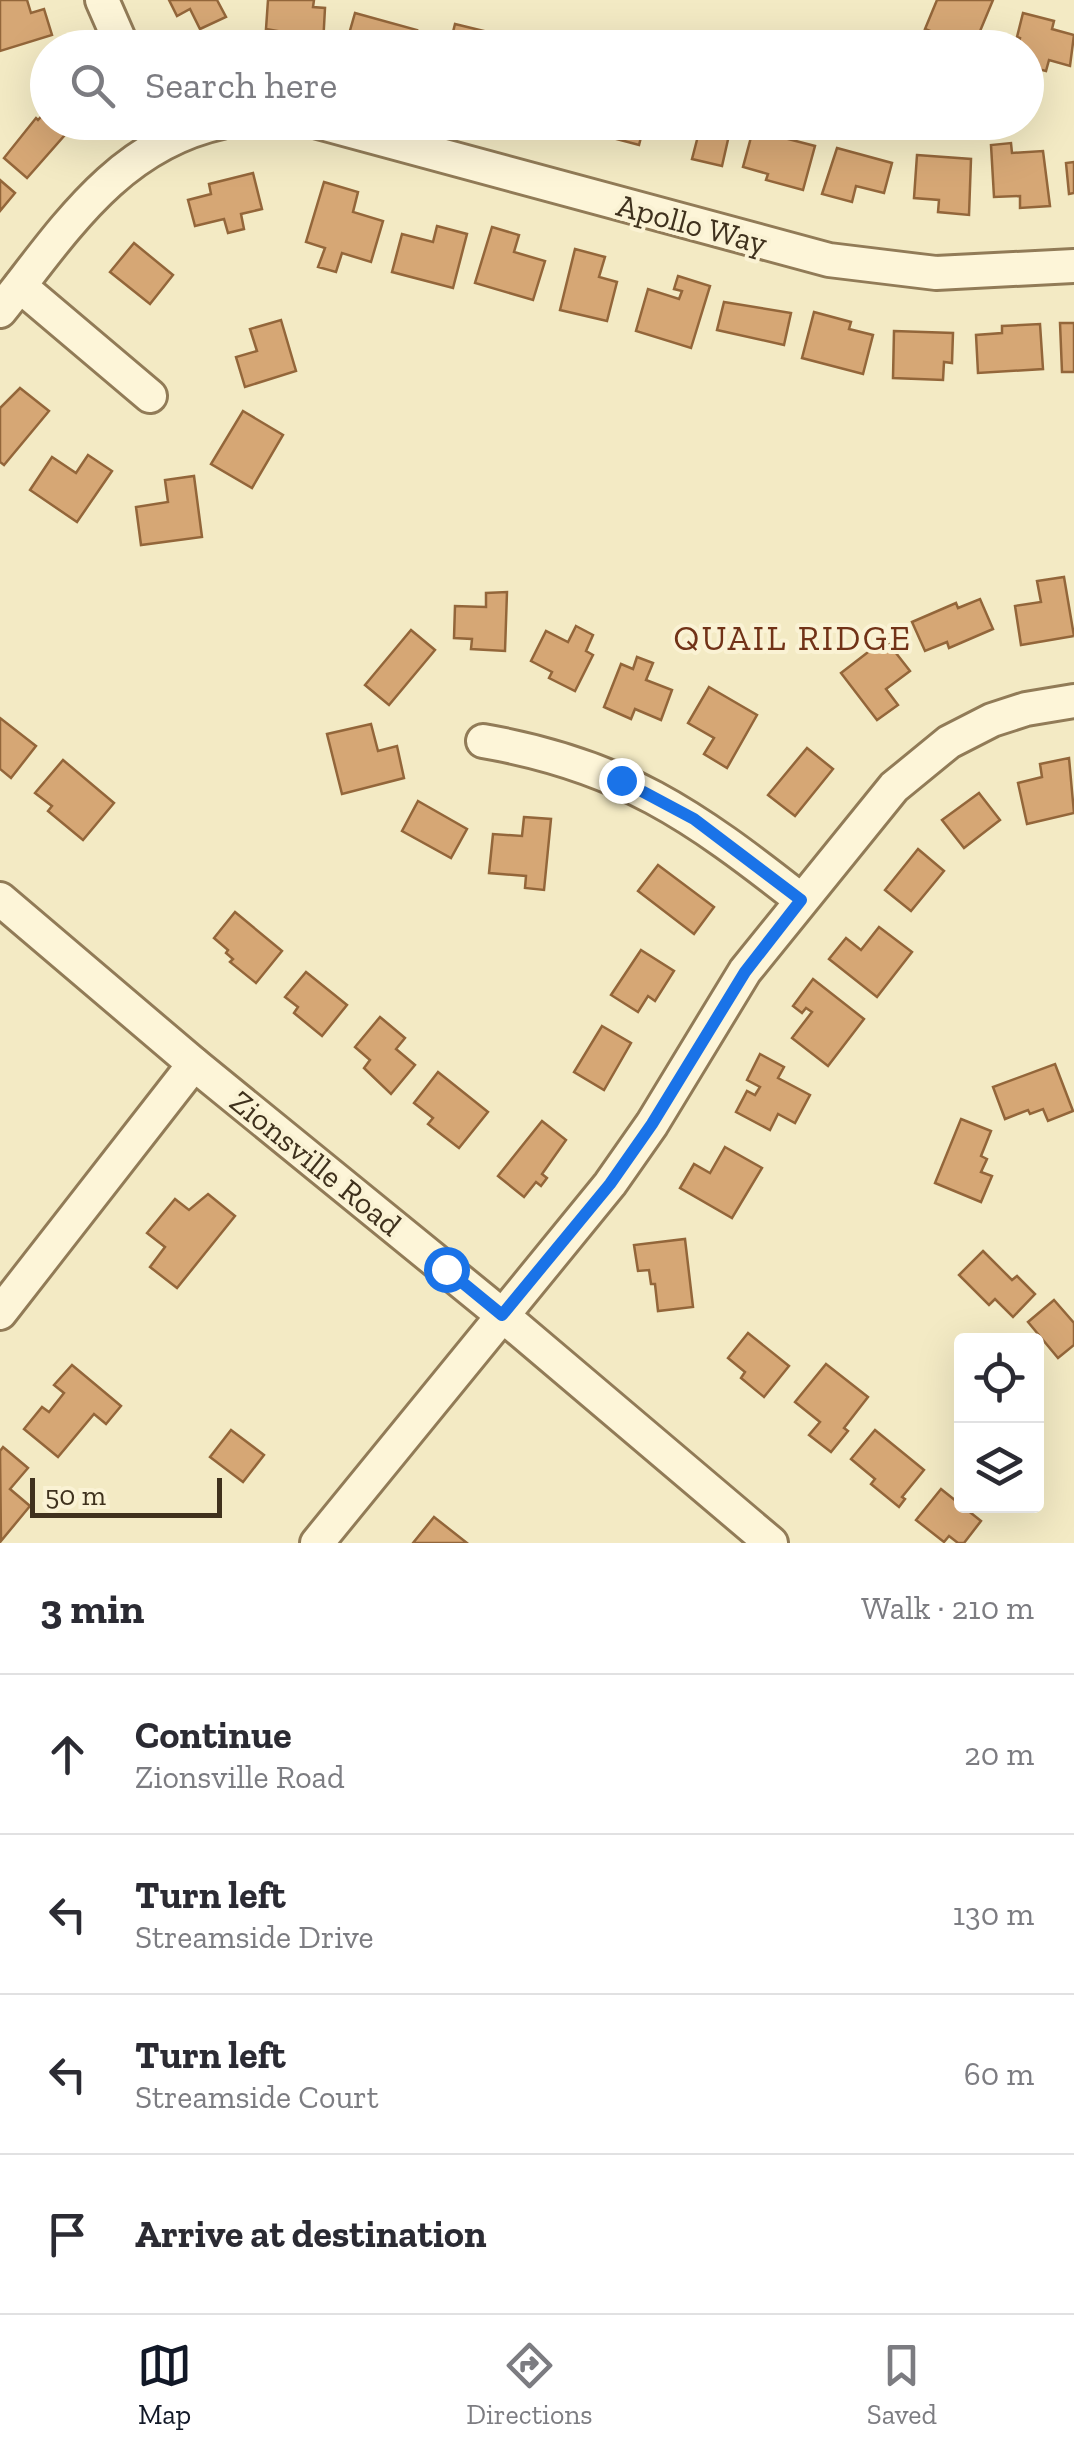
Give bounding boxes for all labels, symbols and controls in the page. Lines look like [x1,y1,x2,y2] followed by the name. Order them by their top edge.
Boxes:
[30,30,1044,140] search box
[65,58,120,113] icon: search
[145,62,337,108] text: Search here
[613,186,772,262] street label: Apollo Way
[674,617,912,659] district label: QUAIL RIDGE
[599,758,645,804] route end
[223,1082,410,1244] street label: Zionsville Road
[424,1247,470,1293] route start
[954,1333,1044,1513] map controls
[954,1333,1044,1423] button: locate
[954,1423,1044,1513] button: layers
[30,1473,222,1518] scale bar
[45,1479,106,1512] text: 50 m
[40,1583,145,1634] text: 3 min
[861,1589,1034,1627] text: Walk · 210 m
[135,1712,292,1758] text: Continue
[40,1727,95,1782] icon: ahead
[964,1735,1034,1773] text: 20 m
[135,1758,345,1796] text: Zionsville Road
[135,1872,286,1918] text: Turn left
[40,1887,95,1942] icon: left
[953,1895,1034,1933] text: 130 m
[135,1918,374,1956] text: Streamside Drive
[135,2032,286,2078] text: Turn left
[40,2047,95,2102] icon: left
[964,2055,1034,2093] text: 60 m
[135,2078,379,2116] text: Streamside Court
[40,2207,95,2262] icon: arrive
[135,2211,486,2257] text: Arrive at destination
[137,2338,192,2431] tab: Map
[466,2338,593,2431] tab: Directions
[867,2338,937,2431] tab: Saved

